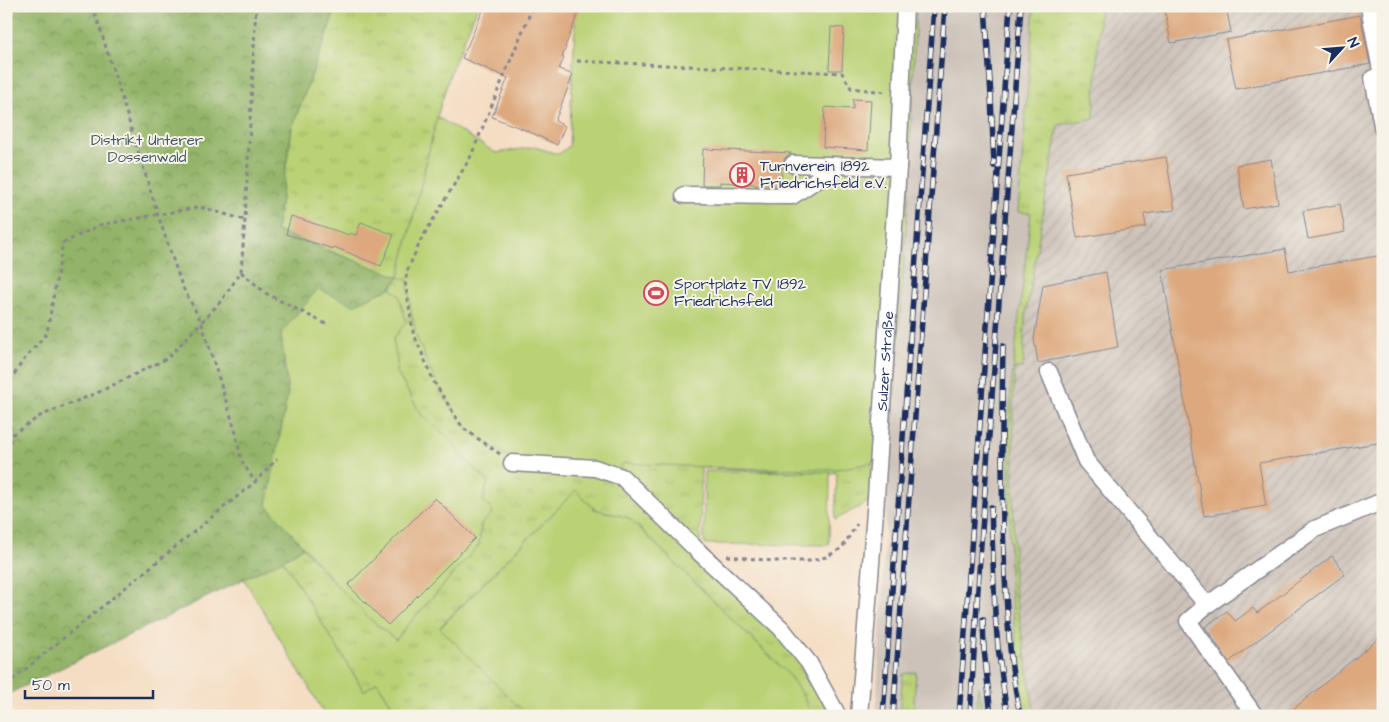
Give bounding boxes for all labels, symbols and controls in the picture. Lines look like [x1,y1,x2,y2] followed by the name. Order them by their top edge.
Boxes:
[1316,22,1366,72] north arrow
[1342,34,1364,51] text: N
[91,130,203,168] park label: Distrikt Unterer Dossenwald
[760,156,887,194] place label: Turnverein 1892 Friedrichsfeld e.V.
[729,162,755,188] building icon: Turnverein 1892 Friedrichsfeld e.V.
[674,274,807,312] place label: Sportplatz TV 1892 Friedrichsfeld
[643,280,669,306] sports icon: Sportplatz TV 1892 Friedrichsfeld
[871,310,899,412] street label: Sulzer Straße
[25,667,152,699] scale bar
[32,675,70,696] text: 50 m

